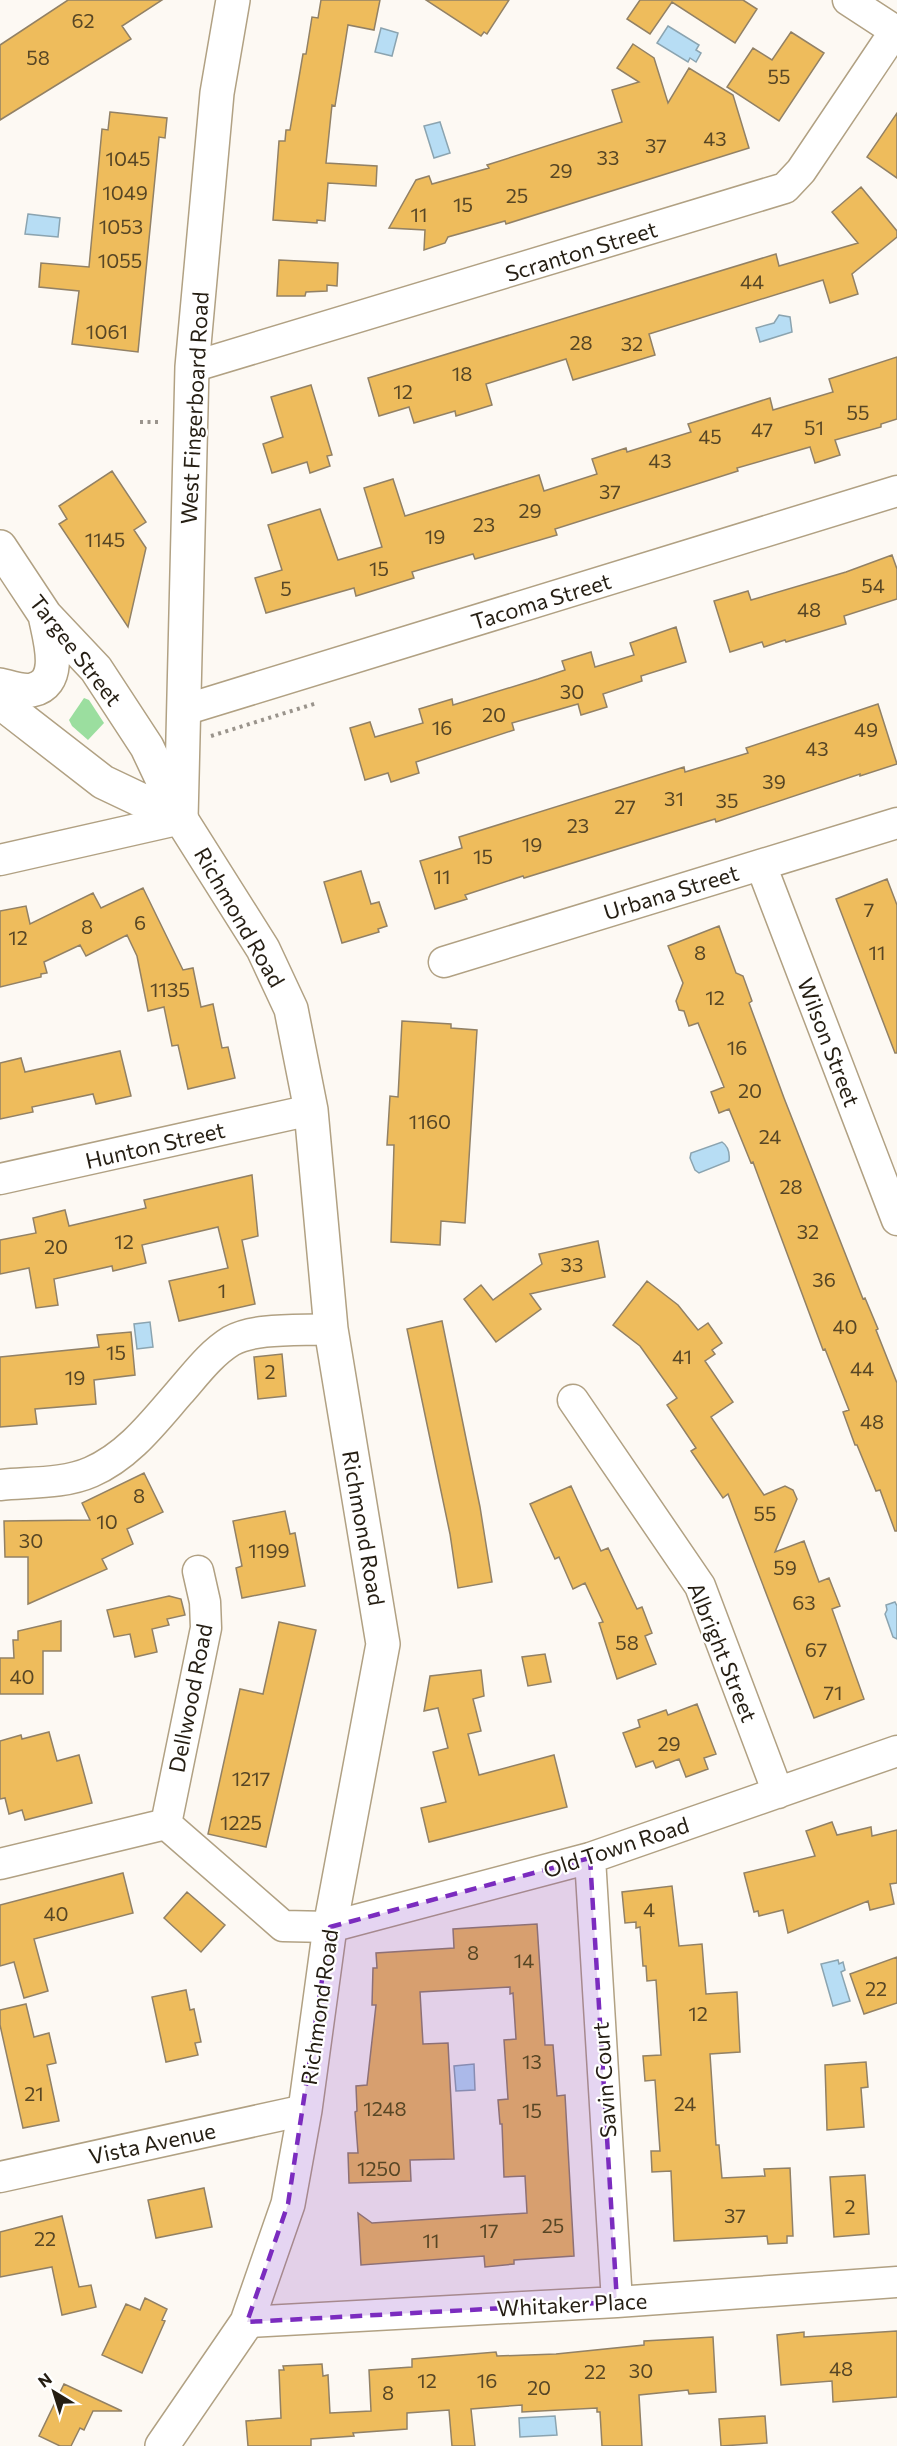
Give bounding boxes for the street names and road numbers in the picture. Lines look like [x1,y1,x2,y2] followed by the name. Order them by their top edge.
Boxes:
[502,215,660,287] street label: Scranton Street
[174,291,214,525] street label: West Fingerboard Road
[468,567,614,635] street label: Tacoma Street
[24,589,128,711] street label: Targee Street
[189,842,291,992] street label: Richmond Road
[600,859,742,925] street label: Urbana Street
[792,974,866,1110] street label: Wilson Street
[83,1116,227,1174] street label: Hunton Street
[337,1448,391,1608] street label: Richmond Road
[683,1578,763,1726] street label: Albright Street
[162,1621,218,1775] street label: Dellwood Road
[540,1811,692,1883] street label: Old Town Road
[295,1927,343,2087] street label: Richmond Road
[586,2021,622,2139] street label: Savin Court
[86,2116,218,2170] street label: Vista Avenue
[496,2287,648,2321] street label: Whitaker Place

